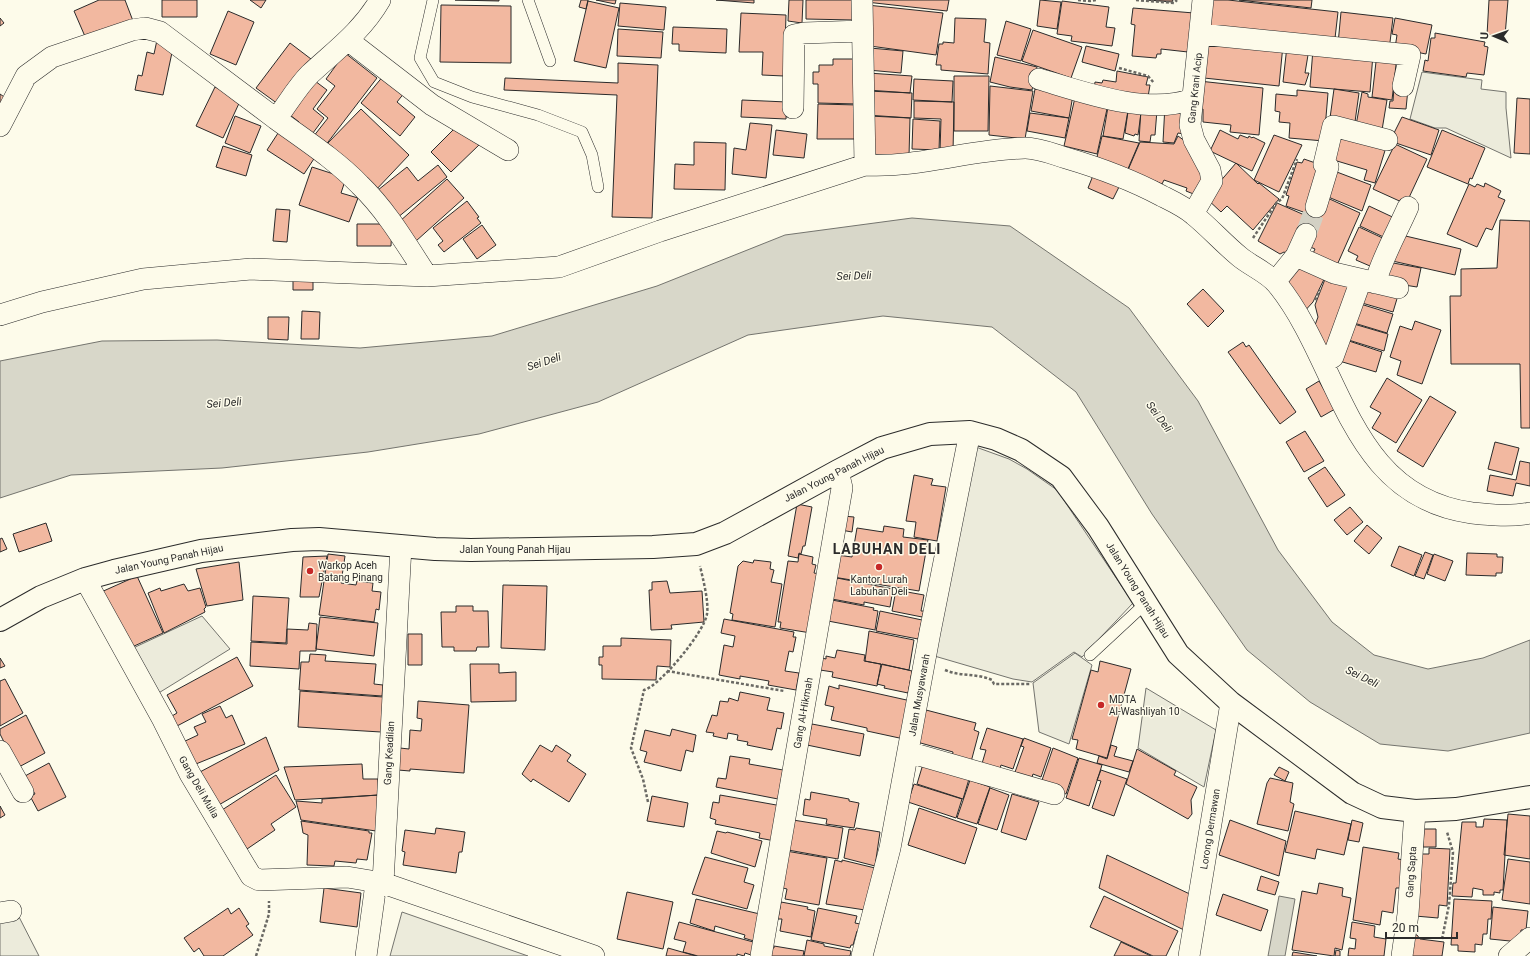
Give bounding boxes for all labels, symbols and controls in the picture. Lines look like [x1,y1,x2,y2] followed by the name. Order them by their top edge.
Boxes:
[1474,16,1514,56] north arrow
[1478,32,1491,40] text: U
[1186,52,1204,124] street label: Gang Krani Acip
[836,269,872,283] water label: Sei Deli
[525,350,563,374] water label: Sei Deli
[206,395,242,411] water label: Sei Deli
[1143,399,1175,435] water label: Sei Deli
[782,444,886,504] street label: Jalan Young Panah Hijau
[1104,540,1172,640] street label: Jalan Young Panah Hijau
[833,541,941,557] district label: LABUHAN DELI
[114,542,224,576] street label: Jalan Young Panah Hijau
[460,544,570,555] street label: Jalan Young Panah Hijau
[318,560,383,583] place label: Warkop Aceh Batang Pinang
[874,562,884,572] marker: Kantor Lurah Labuhan Deli
[305,566,315,576] marker: Warkop Aceh Batang Pinang
[850,574,908,597] place label: Kantor Lurah Labuhan Deli
[906,653,932,737] street label: Jalan Musyawarah
[1343,663,1381,691] water label: Sei Deli
[791,677,815,749] street label: Gang Al-Hikmah
[1109,694,1180,717] place label: MDTA Al-Washliyah 10
[1096,700,1106,710] marker: MDTA Al-Washliyah 10
[382,721,396,785] street label: Gang Keadilan
[177,754,221,820] street label: Gang Deli Mulia
[1198,788,1222,870] street label: Lorong Dermawan
[1404,846,1418,898] street label: Gang Sapta
[1386,914,1457,940] scale bar
[1392,921,1419,935] text: 20 m

